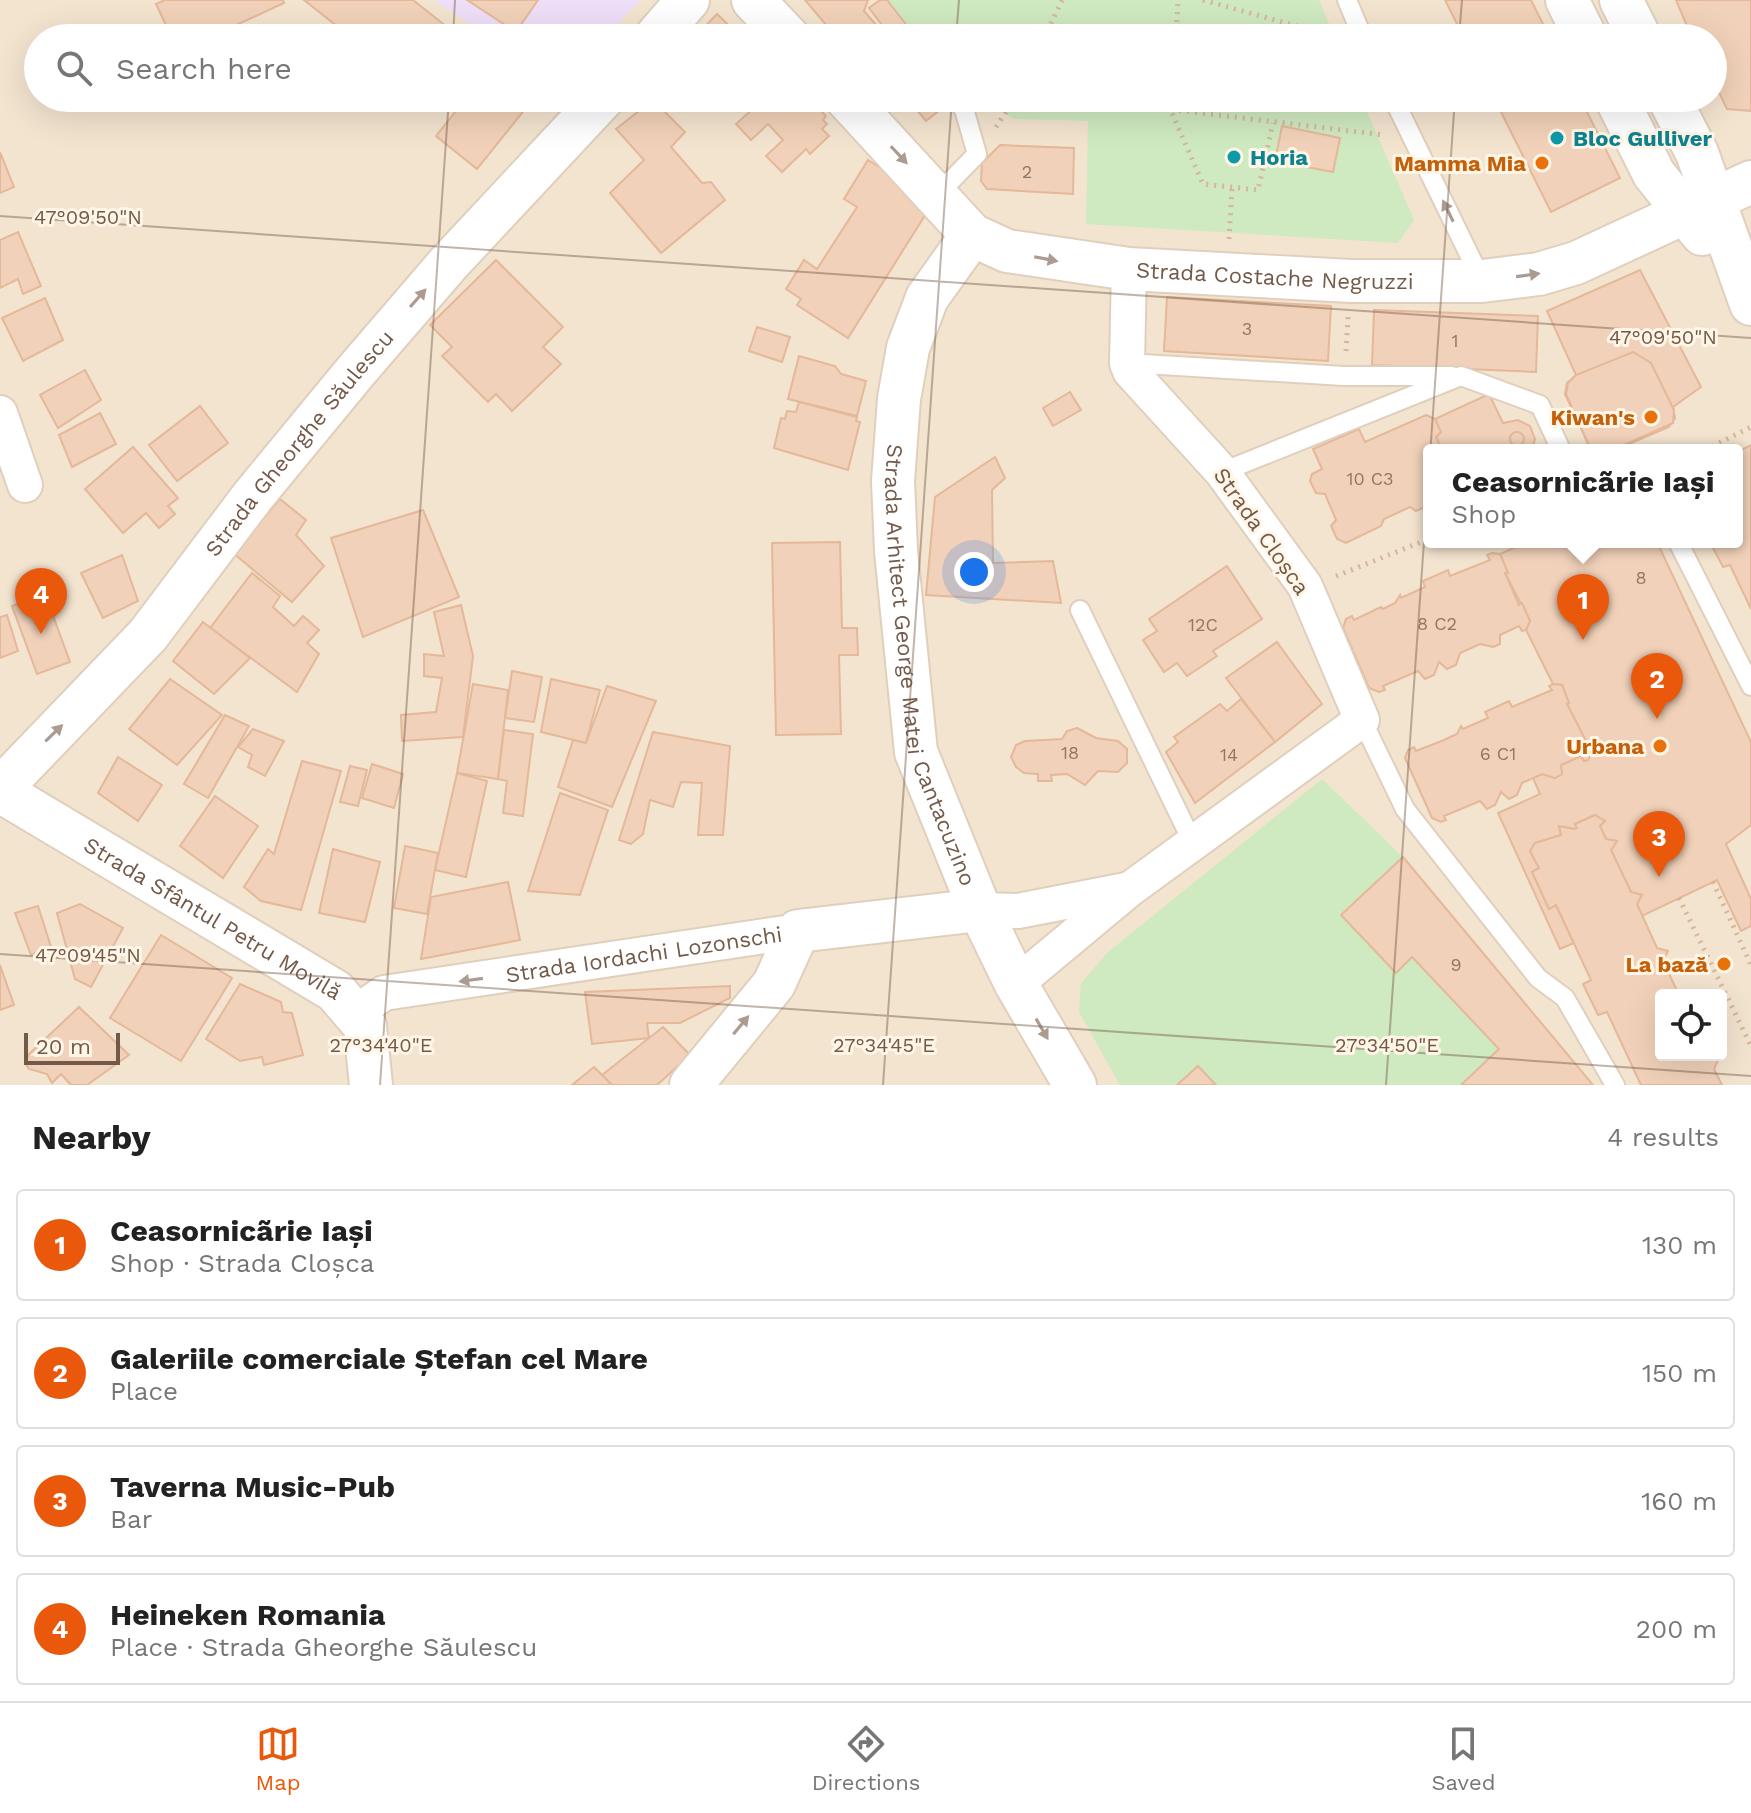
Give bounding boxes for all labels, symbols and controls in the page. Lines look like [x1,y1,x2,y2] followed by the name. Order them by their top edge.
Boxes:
[24,24,1727,112] search box
[52,46,96,90] icon: search
[116,51,292,86] text: Search here
[1573,126,1712,151] place label: Bloc Gulliver
[1548,129,1566,147] marker: Bloc Gulliver
[889,145,908,164] one-way arrow
[1250,145,1308,170] place label: Horia
[1225,148,1243,166] marker: Horia
[1394,151,1526,176] place label: Mamma Mia
[1533,154,1551,172] marker: Mamma Mia
[1022,161,1032,182] house number: 2
[1441,199,1455,223] one-way arrow
[34,205,142,229] text: 47°09'50"N
[1034,253,1059,265] one-way arrow
[1135,257,1414,294] street label: Strada Costache Negruzzi
[1516,268,1541,281] one-way arrow
[409,288,427,308] one-way arrow
[1242,318,1252,339] house number: 3
[200,325,399,561] street label: Strada Gheorghe Săulescu
[1609,325,1717,349] text: 47°09'50"N
[1451,330,1459,351] house number: 1
[1550,405,1635,430] place label: Kiwan's
[1642,408,1660,426] marker: Kiwan's
[880,443,981,889] street label: Strada Arhitect George Matei Cantacuzino
[1423,444,1743,548] popup
[1209,463,1315,600] street label: Strada Cloșca
[1452,464,1714,499] text: Ceasornicãrie Iași
[1346,468,1394,489] house number: 10 C3
[1452,499,1516,529] text: Shop
[954,552,994,592] your location
[1635,567,1647,588] house number: 8
[15,568,67,634] pin: 4
[1557,574,1609,640] pin: 1
[1417,613,1457,634] house number: 8 C2
[1188,614,1218,635] house number: 12C
[1631,653,1683,719] pin: 2
[44,724,63,742] one-way arrow
[1566,734,1644,759] place label: Urbana
[1651,737,1669,755] marker: Urbana
[1061,742,1079,763] house number: 18
[1480,743,1516,764] house number: 6 C1
[1220,744,1238,765] house number: 14
[1633,811,1685,877] pin: 3
[80,832,346,1005] street label: Strada Sfântul Petru Movilă
[504,922,784,988] street label: Strada Iordachi Lozonschi
[35,943,141,967] text: 47°09'45"N
[1625,952,1708,977] place label: La bază
[1450,954,1462,975] house number: 9
[1715,955,1733,973] marker: La bază
[459,974,484,987] one-way arrow
[1655,989,1727,1061] map controls
[1655,989,1727,1061] button: locate
[732,1015,749,1035] one-way arrow
[1035,1018,1049,1040] one-way arrow
[24,1029,120,1065] scale bar
[330,1033,432,1057] text: 27°34'40"E
[833,1033,935,1057] text: 27°34'45"E
[1335,1033,1439,1057] text: 27°34'50"E
[36,1034,91,1059] text: 20 m
[32,1117,151,1157] text: Nearby
[1607,1122,1719,1152] text: 4 results
[110,1213,373,1248] text: Ceasornicãrie Iași
[54,1230,66,1260] text: 1
[1642,1230,1717,1260] text: 130 m
[110,1248,374,1278] text: Shop · Strada Cloșca
[110,1341,648,1376] text: Galeriile comerciale Ștefan cel Mare
[52,1358,68,1388] text: 2
[1642,1358,1717,1388] text: 150 m
[110,1376,178,1406] text: Place
[110,1469,395,1504] text: Taverna Music-Pub
[52,1486,68,1516] text: 3
[1641,1486,1717,1516] text: 160 m
[110,1504,152,1534] text: Bar
[110,1597,385,1632] text: Heineken Romania
[52,1614,68,1644] text: 4
[1636,1614,1717,1644] text: 200 m
[110,1632,537,1662] text: Place · Strada Gheorghe Săulescu
[256,1722,300,1795] tab: Map
[812,1722,920,1795] tab: Directions
[1432,1722,1495,1795] tab: Saved

